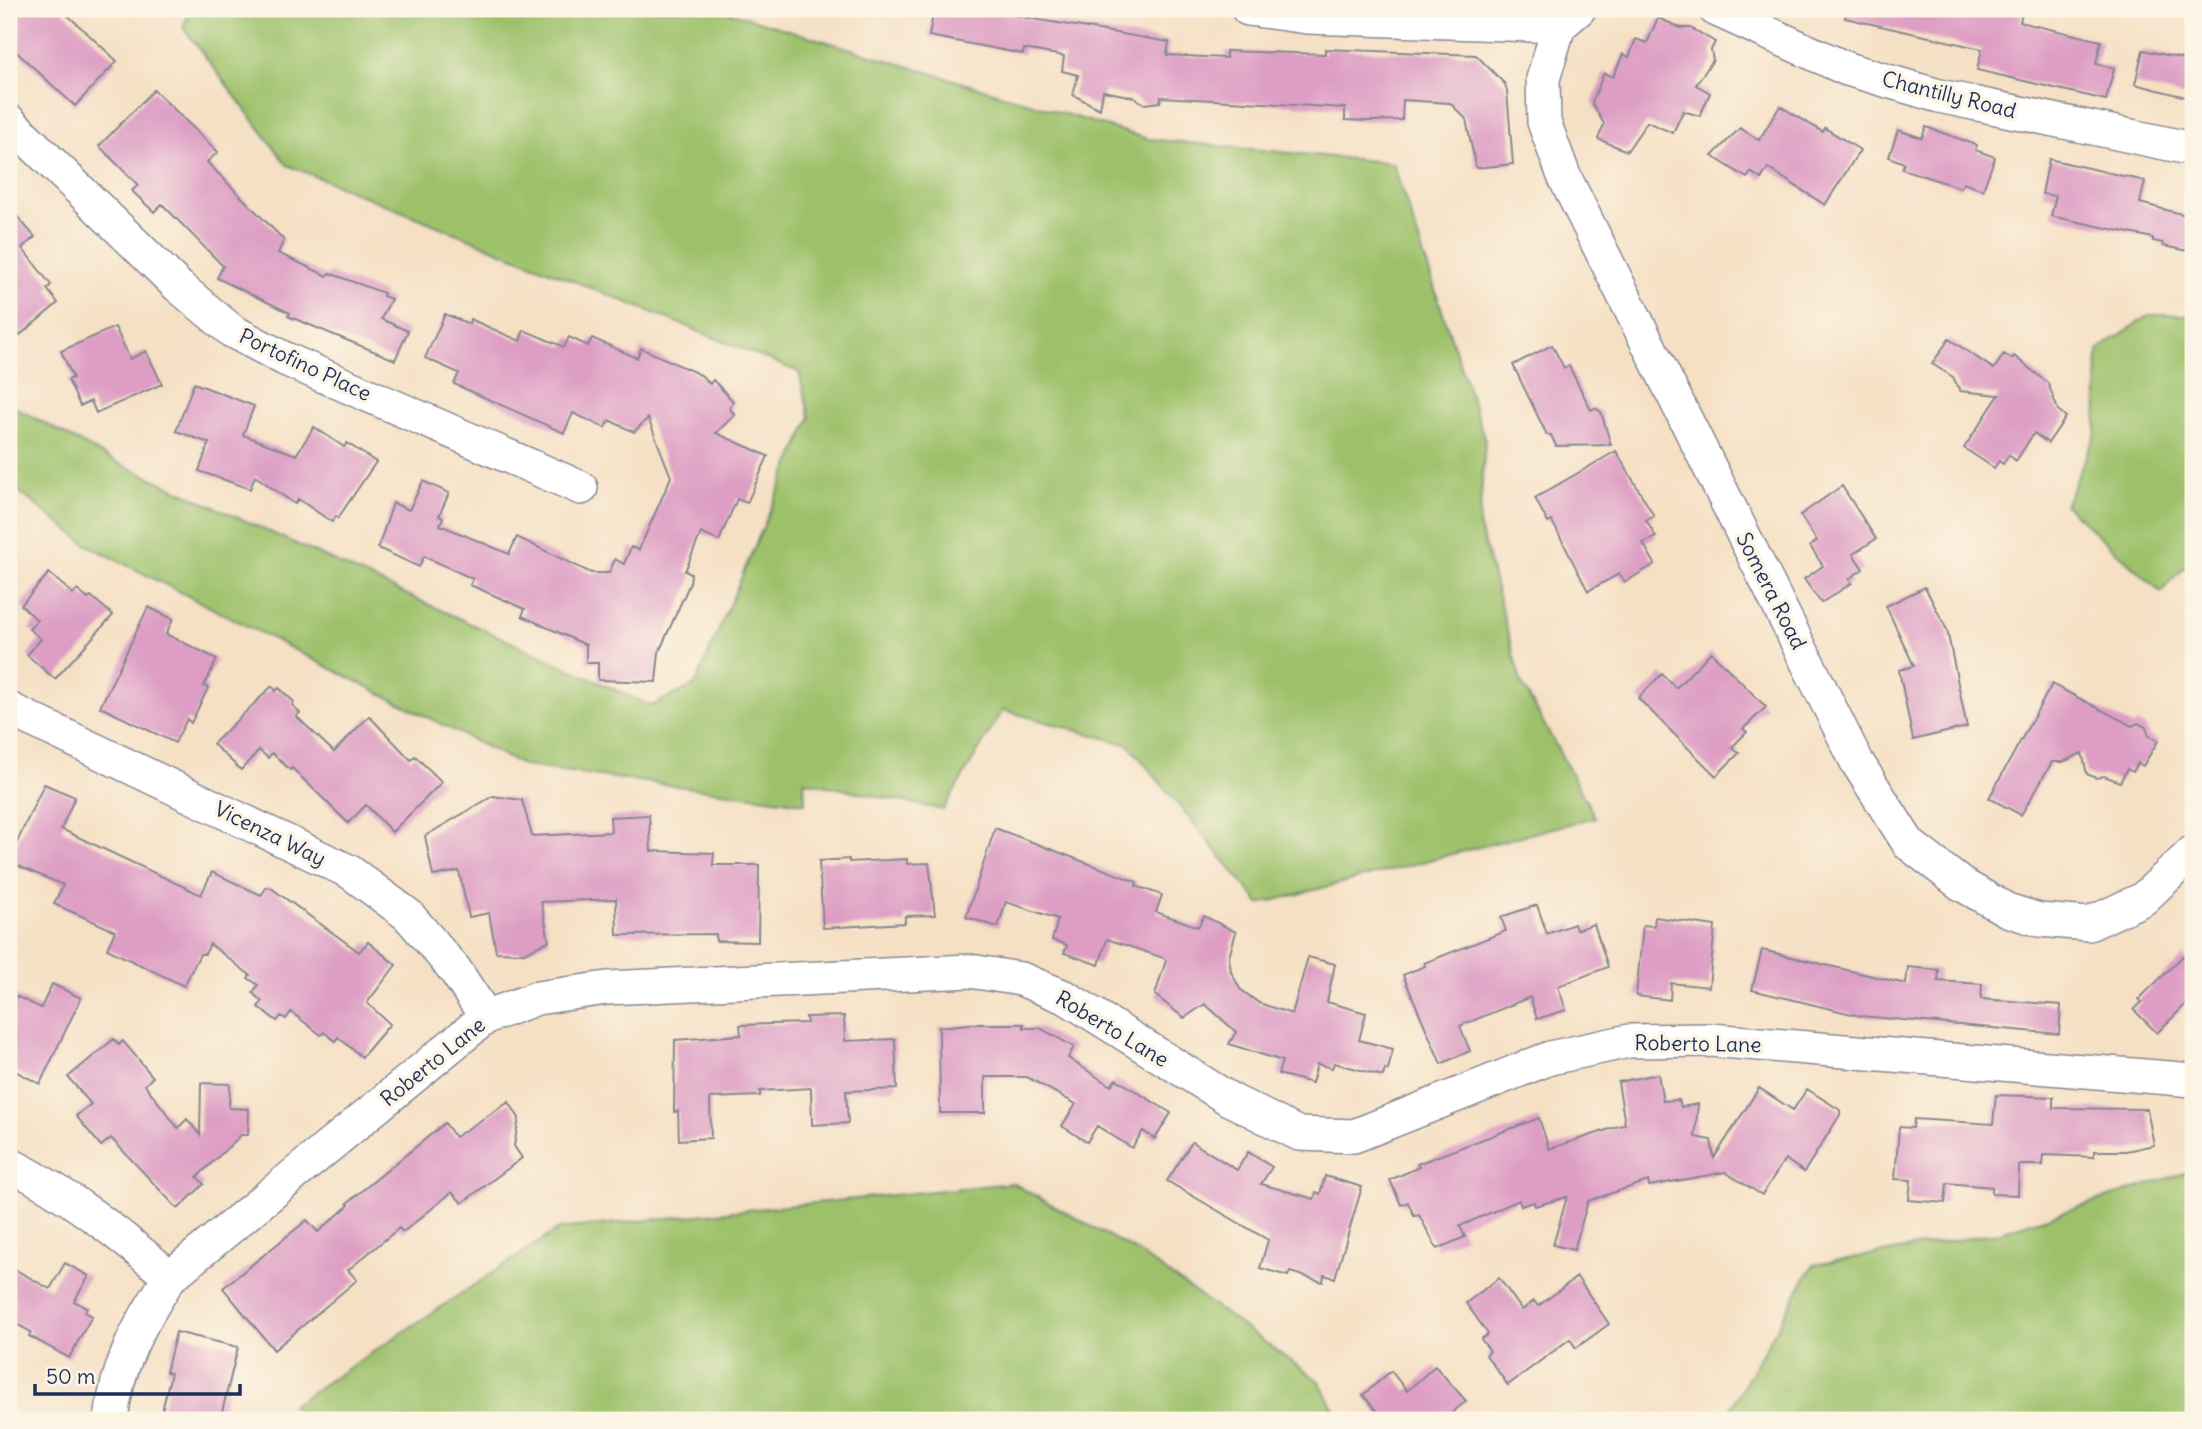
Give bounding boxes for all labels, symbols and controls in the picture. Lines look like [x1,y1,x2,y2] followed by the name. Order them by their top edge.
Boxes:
[1879,65,2019,124] street label: Chantilly Road
[235,322,376,407] street label: Portofino Place
[1730,528,1812,654] street label: Somera Road
[210,795,330,872] street label: Vicenza Way
[1051,984,1174,1073] street label: Roberto Lane
[375,1011,491,1112] street label: Roberto Lane
[1634,1029,1762,1058] street label: Roberto Lane
[35,1352,240,1396] scale bar
[46,1363,95,1390] text: 50 m

